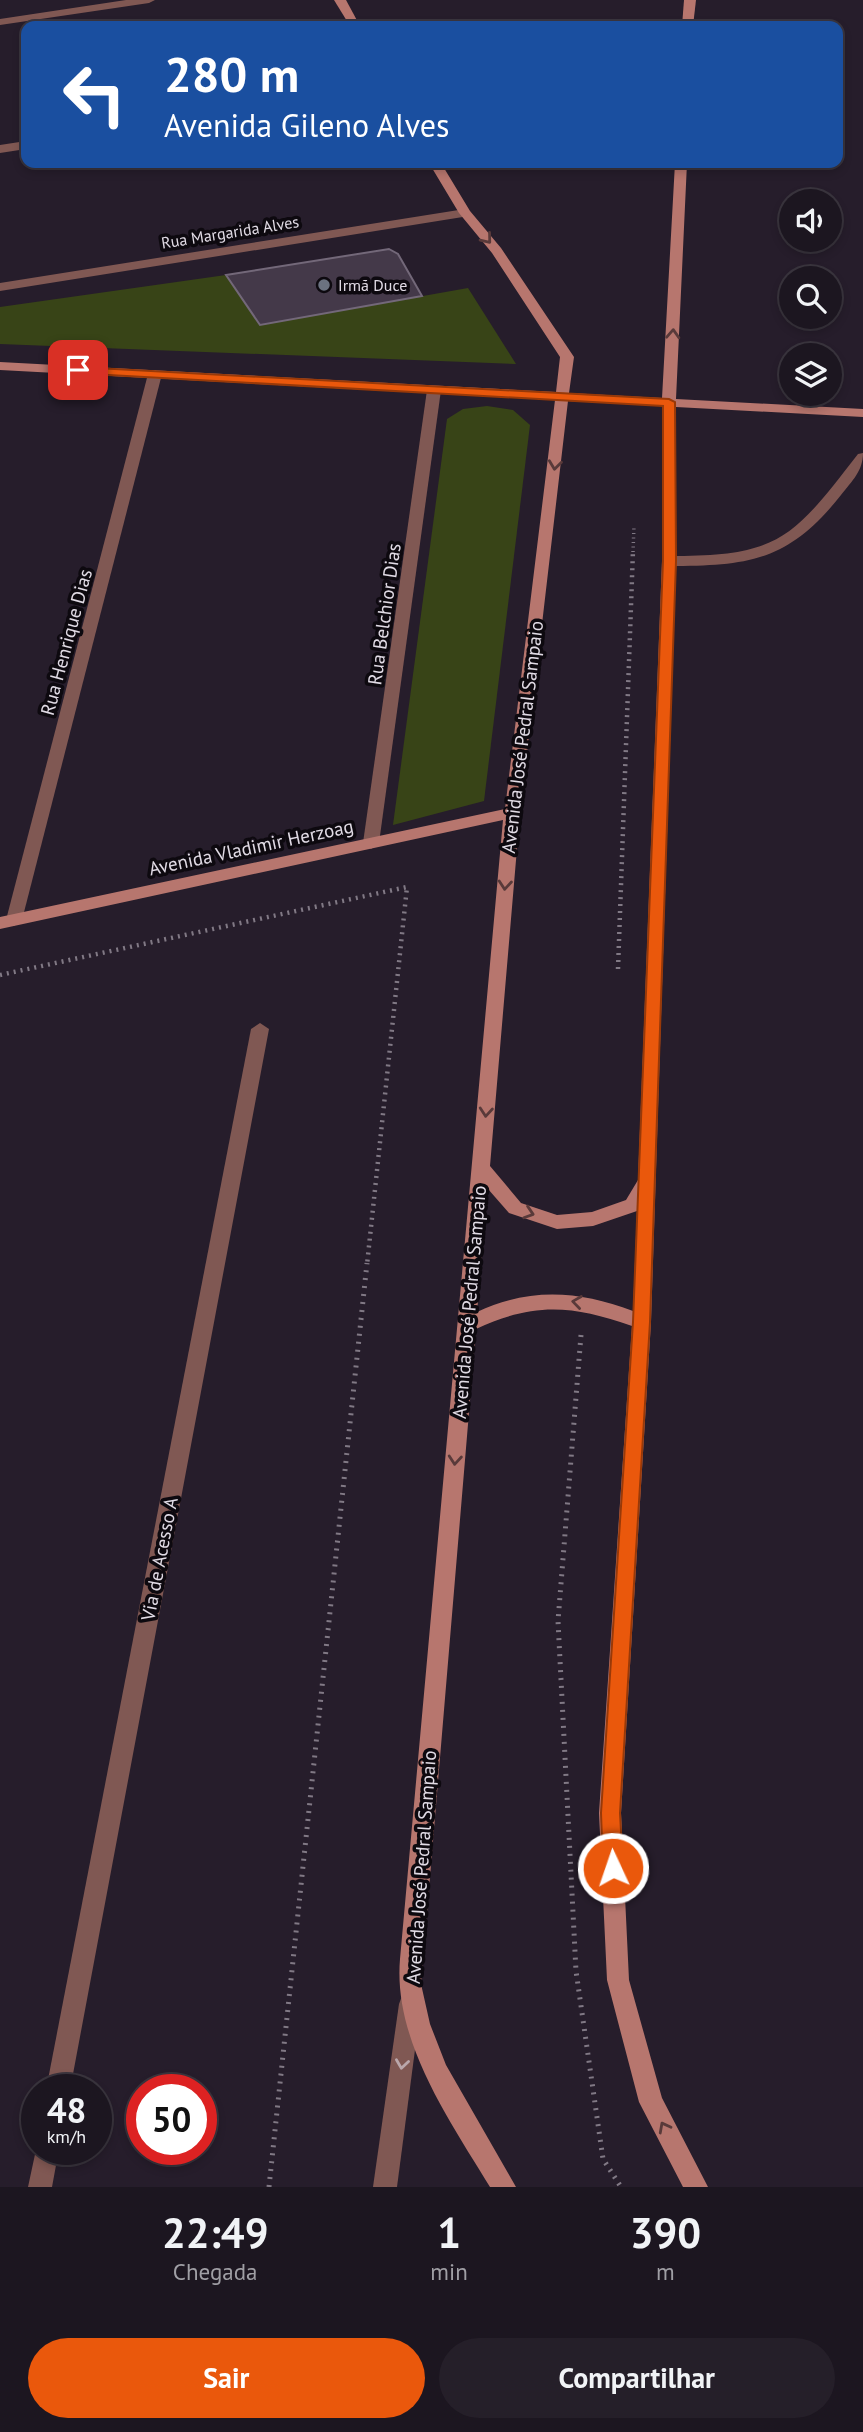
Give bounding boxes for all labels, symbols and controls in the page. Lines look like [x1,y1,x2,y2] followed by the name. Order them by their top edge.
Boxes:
[164,42,299,106] text: 280 m
[49,49,140,140] icon: left
[164,104,449,146] text: Avenida Gileno Alves
[779,189,842,406] map controls
[779,189,842,252] button: sound
[160,211,301,253] street label: Rua Margarida Alves
[478,232,491,244] one-way arrow
[779,266,842,329] button: search
[338,275,407,295] place label: Irmã Duce
[316,277,332,293] marker: Irmã Duce
[665,328,680,339] one-way arrow
[48,340,108,400] pin
[779,343,842,406] button: layers
[59,351,97,389] icon: arrive
[547,459,562,470] one-way arrow
[362,542,406,686] street label: Rua Belchior Dias
[35,566,97,718] street label: Rua Henrique Dias
[496,619,548,855] street label: Avenida José Pedral Sampaio
[146,814,356,880] street label: Avenida Vladimir Herzoag
[498,880,513,891] one-way arrow
[479,1107,494,1118] one-way arrow
[447,1184,491,1420] street label: Avenida José Pedral Sampaio
[523,1205,535,1219] one-way arrow
[571,1294,583,1309] one-way arrow
[448,1455,463,1466] one-way arrow
[135,1495,183,1624] street label: Via de Acesso A
[401,1749,441,1985] street label: Avenida José Pedral Sampaio
[576,1831,650,1905] position arrow
[394,2058,409,2070] one-way arrow
[126,2074,217,2165] speed limit sign: 50
[47,2087,86,2133] text: 48
[659,2122,672,2134] one-way arrow
[47,2125,86,2148] text: km/h
[162,2205,268,2260] text: 22:49
[437,2205,461,2260] text: 1
[630,2205,701,2260] text: 390
[173,2257,258,2286] text: Chegada
[430,2257,468,2286] text: min
[656,2257,675,2286] text: m
[28,2338,425,2418] button: Sair
[439,2338,835,2418] button: Compartilhar

